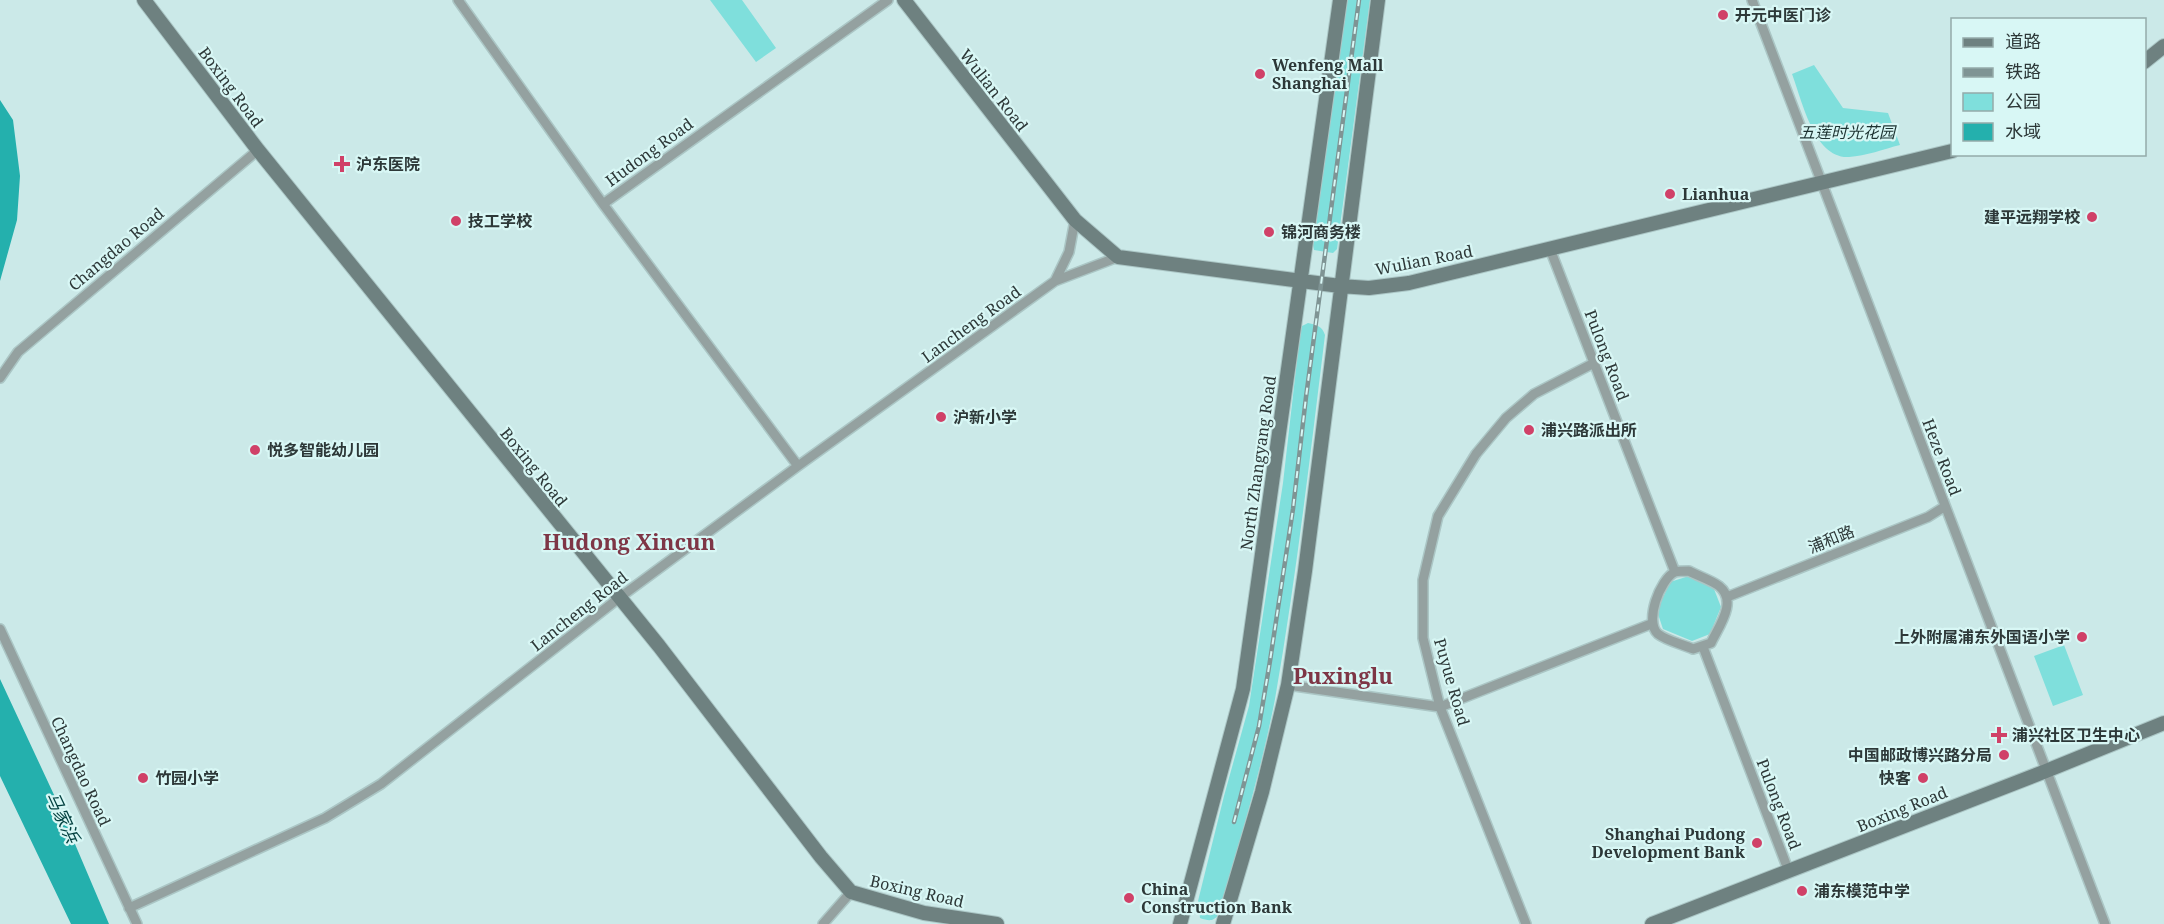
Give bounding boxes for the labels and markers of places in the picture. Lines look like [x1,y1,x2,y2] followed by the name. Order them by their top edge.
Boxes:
[1735,4,1832,26] place label: 开元中医门诊
[1716,8,1730,22] marker: 开元中医门诊
[1272,54,1384,94] place label: Wenfeng Mall Shanghai
[1253,67,1267,81] marker: Wenfeng Mall Shanghai
[356,153,420,175] place label: 沪东医院
[333,155,351,173] marker: 沪东医院
[1682,183,1750,205] place label: Lianhua
[1663,187,1677,201] marker: Lianhua
[1984,206,2081,228] place label: 建平远翔学校
[468,210,533,232] place label: 技工学校
[2085,210,2099,224] marker: 建平远翔学校
[449,214,463,228] marker: 技工学校
[1281,221,1361,243] place label: 锦河商务楼
[1262,225,1276,239] marker: 锦河商务楼
[953,406,1017,428] place label: 沪新小学
[934,410,948,424] marker: 沪新小学
[1541,419,1637,441] place label: 浦兴路派出所
[1522,423,1536,437] marker: 浦兴路派出所
[267,439,379,461] place label: 悦多智能幼儿园
[248,443,262,457] marker: 悦多智能幼儿园
[1894,626,2070,648] place label: 上外附属浦东外国语小学
[2075,630,2089,644] marker: 上外附属浦东外国语小学
[2012,724,2140,746] place label: 浦兴社区卫生中心
[1990,726,2008,744] marker: 浦兴社区卫生中心
[1848,744,1992,766] place label: 中国邮政博兴路分局
[1997,748,2011,762] marker: 中国邮政博兴路分局
[155,767,219,789] place label: 竹园小学
[1879,767,1911,789] place label: 快客
[136,771,150,785] marker: 竹园小学
[1916,771,1930,785] marker: 快客
[1591,823,1746,863] place label: Shanghai Pudong Development Bank
[1750,836,1764,850] marker: Shanghai Pudong Development Bank
[1141,878,1293,918] place label: China Construction Bank
[1814,880,1910,902] place label: 浦东模范中学
[1795,884,1809,898] marker: 浦东模范中学
[1122,891,1136,905] marker: China Construction Bank

